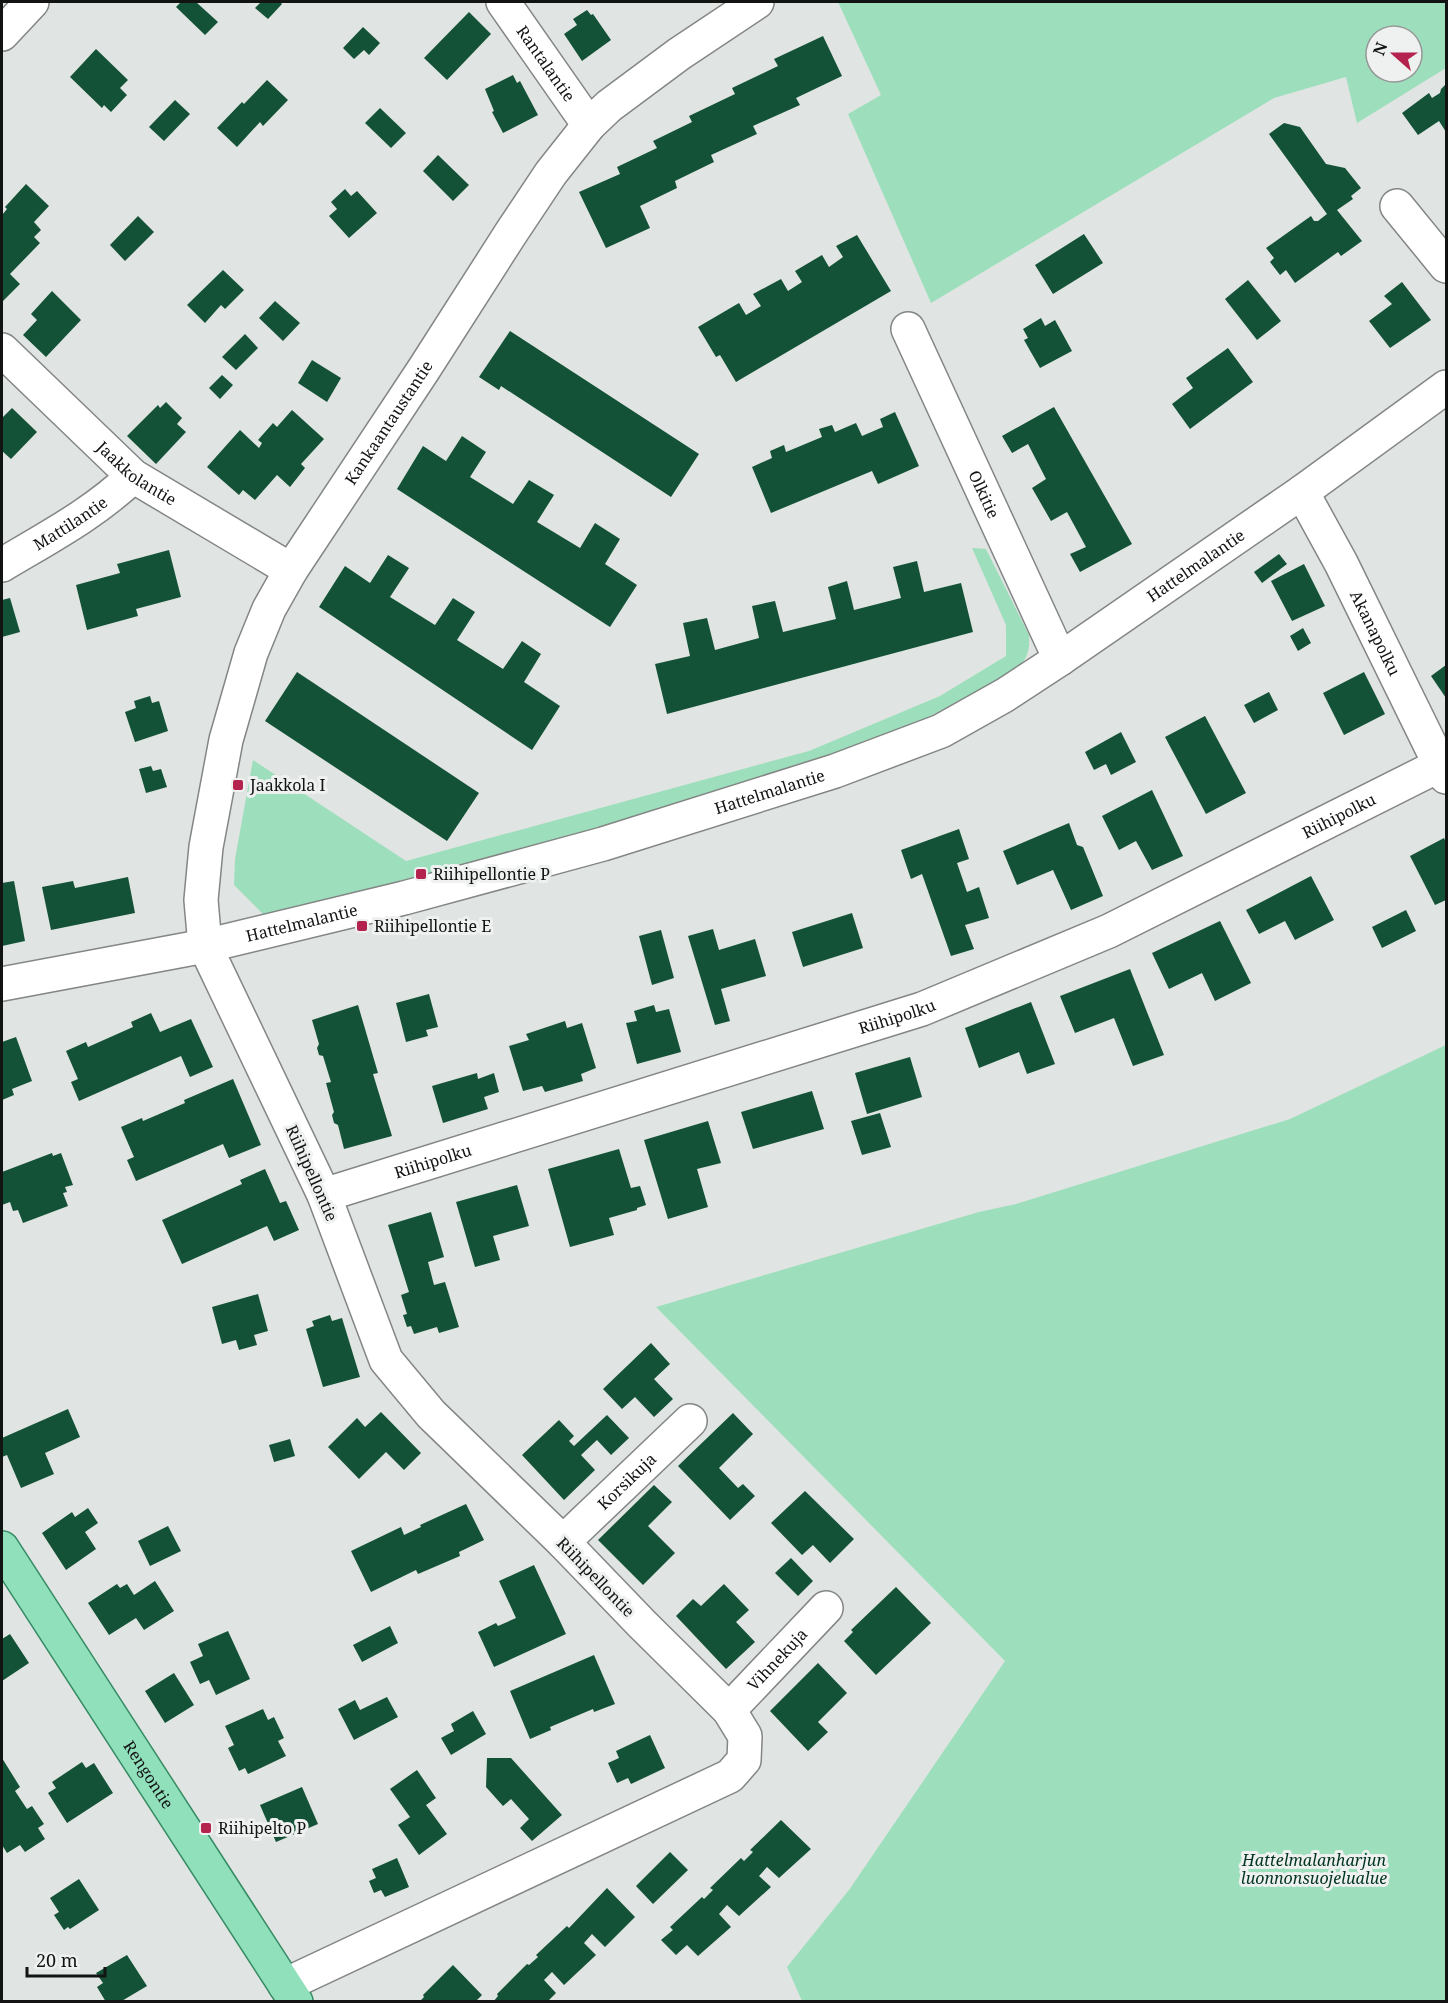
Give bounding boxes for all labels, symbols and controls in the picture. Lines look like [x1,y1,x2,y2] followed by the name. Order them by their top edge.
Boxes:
[512,21,580,106] street label: Rantalantie
[1364,24,1424,84] north arrow
[1367,38,1393,58] text: N
[340,356,438,489] street label: Kankaantaustantie
[91,435,181,510] street label: Jaakkolantie
[964,467,1005,522] street label: Olkitie
[29,491,112,555] street label: Mattilantie
[1142,524,1249,607] street label: Hattelmalantie
[1345,587,1406,679] street label: Akanapolku
[712,764,827,819] street label: Hattelmalantie
[249,774,325,796] place label: Jaakkola I
[231,778,245,792] marker: Jaakkola I
[1298,788,1379,843] street label: Riihipolku
[433,863,550,885] place label: Riihipellontie P
[414,867,428,881] marker: Riihipellontie P
[244,899,360,947] street label: Hattelmalantie
[374,915,491,937] place label: Riihipellontie E
[355,919,369,933] marker: Riihipellontie E
[856,994,939,1039] street label: Riihipolku
[281,1121,343,1225] street label: Riihipellontie
[392,1139,474,1183] street label: Riihipolku
[593,1448,661,1515] street label: Korsikuja
[552,1532,640,1622] street label: Riihipellontie
[742,1623,812,1695] street label: Vihnekuja
[119,1736,179,1813] street label: Rengontie
[218,1817,306,1839] place label: Riihipelto P
[199,1821,213,1835] marker: Riihipelto P
[1241,1849,1387,1889] park label: Hattelmalanharjun luonnonsuojelualue
[27,1940,105,1978] scale bar
[36,1948,78,1972] text: 20 m

